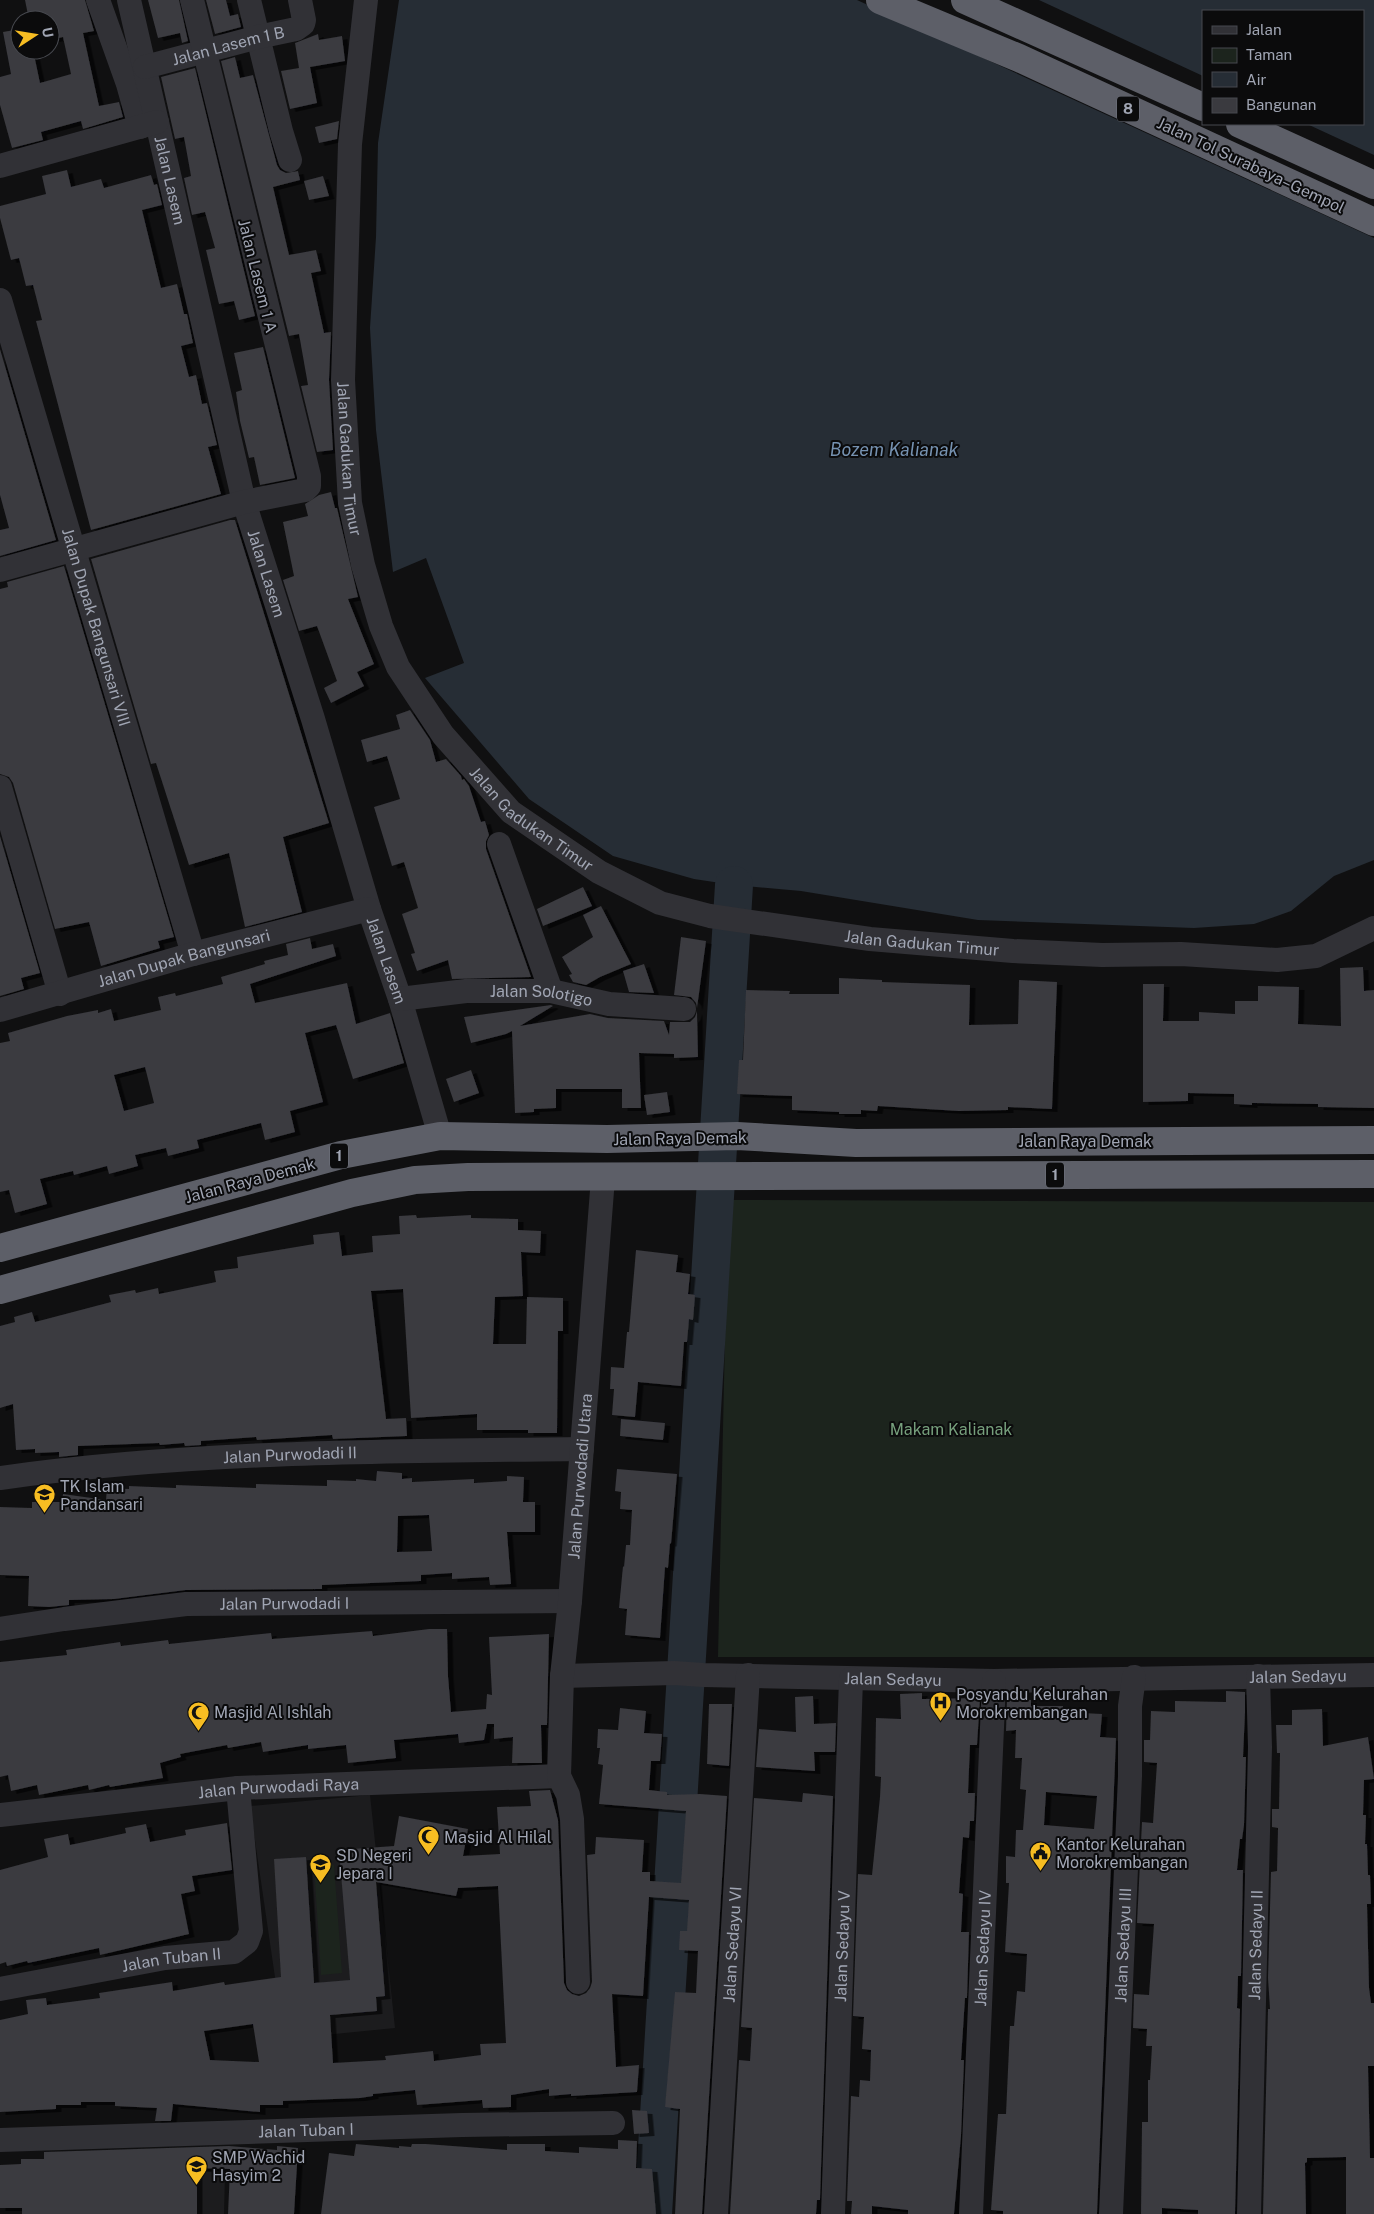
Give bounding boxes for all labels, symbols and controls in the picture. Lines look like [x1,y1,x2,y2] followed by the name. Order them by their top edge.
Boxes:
[10,10,60,60] north arrow
[1202,10,1364,125] legend
[1246,21,1282,38] text: Jalan
[170,23,286,69] street label: Jalan Lasem 1 B
[39,26,57,39] text: U
[1246,46,1292,63] text: Taman
[1246,71,1266,88] text: Air
[1117,96,1139,122] road number: 8
[1246,96,1317,113] text: Bangunan
[1154,114,1348,217] street label: Jalan Tol Surabaya–Gempol
[150,134,189,227] street label: Jalan Lasem
[234,217,281,335] street label: Jalan Lasem 1 A
[333,381,366,538] street label: Jalan Gadukan Timur
[830,439,958,460] water label: Bozem Kalianak
[58,526,134,729] street label: Jalan Dupak Bangunsari VIII
[243,528,289,620] street label: Jalan Lasem
[465,763,597,875] street label: Jalan Gadukan Timur
[362,914,410,1006] street label: Jalan Lasem
[96,926,272,991] street label: Jalan Dupak Bangunsari
[843,926,1000,960] street label: Jalan Gadukan Timur
[490,982,594,1010] street label: Jalan Solotigo
[613,1128,747,1149] street label: Jalan Raya Demak
[1018,1132,1152,1151] street label: Jalan Raya Demak
[330,1144,348,1168] road number: 1
[183,1154,317,1207] street label: Jalan Raya Demak
[1046,1162,1064,1188] road number: 1
[564,1393,596,1560] street label: Jalan Purwodadi Utara
[890,1420,1012,1439] park label: Makam Kalianak
[222,1443,357,1467] street label: Jalan Purwodadi II
[60,1477,143,1514] place label: TK Islam Pandansari
[32,1483,56,1514] school or university icon: TK Islam Pandansari
[219,1594,349,1614] street label: Jalan Purwodadi I
[1249,1666,1347,1687] street label: Jalan Sedayu
[844,1669,942,1690] street label: Jalan Sedayu
[956,1685,1108,1722] place label: Posyandu Kelurahan Morokrembangan
[928,1691,952,1722] hospital icon: Posyandu Kelurahan Morokrembangan
[186,1700,210,1731] mosque icon: Masjid Al Ishlah
[214,1703,331,1722] place label: Masjid Al Ishlah
[197,1774,360,1802] street label: Jalan Purwodadi Raya
[416,1825,440,1856] mosque icon: Masjid Al Hilal
[444,1828,552,1847] place label: Masjid Al Hilal
[1056,1835,1188,1872] place label: Kantor Kelurahan Morokrembangan
[1028,1841,1052,1872] public building icon: Kantor Kelurahan Morokrembangan
[336,1846,412,1883] place label: SD Negeri Jepara I
[308,1852,332,1883] school or university icon: SD Negeri Jepara I
[720,1886,745,2003] street label: Jalan Sedayu VI
[1111,1887,1135,2003] street label: Jalan Sedayu III
[971,1889,995,2007] street label: Jalan Sedayu IV
[831,1890,854,2002] street label: Jalan Sedayu V
[1245,1890,1267,2001] street label: Jalan Sedayu II
[120,1944,222,1976] street label: Jalan Tuban II
[258,2120,354,2142] street label: Jalan Tuban I
[212,2148,305,2185] place label: SMP Wachid Hasyim 2
[184,2154,208,2185] school or university icon: SMP Wachid Hasyim 2

